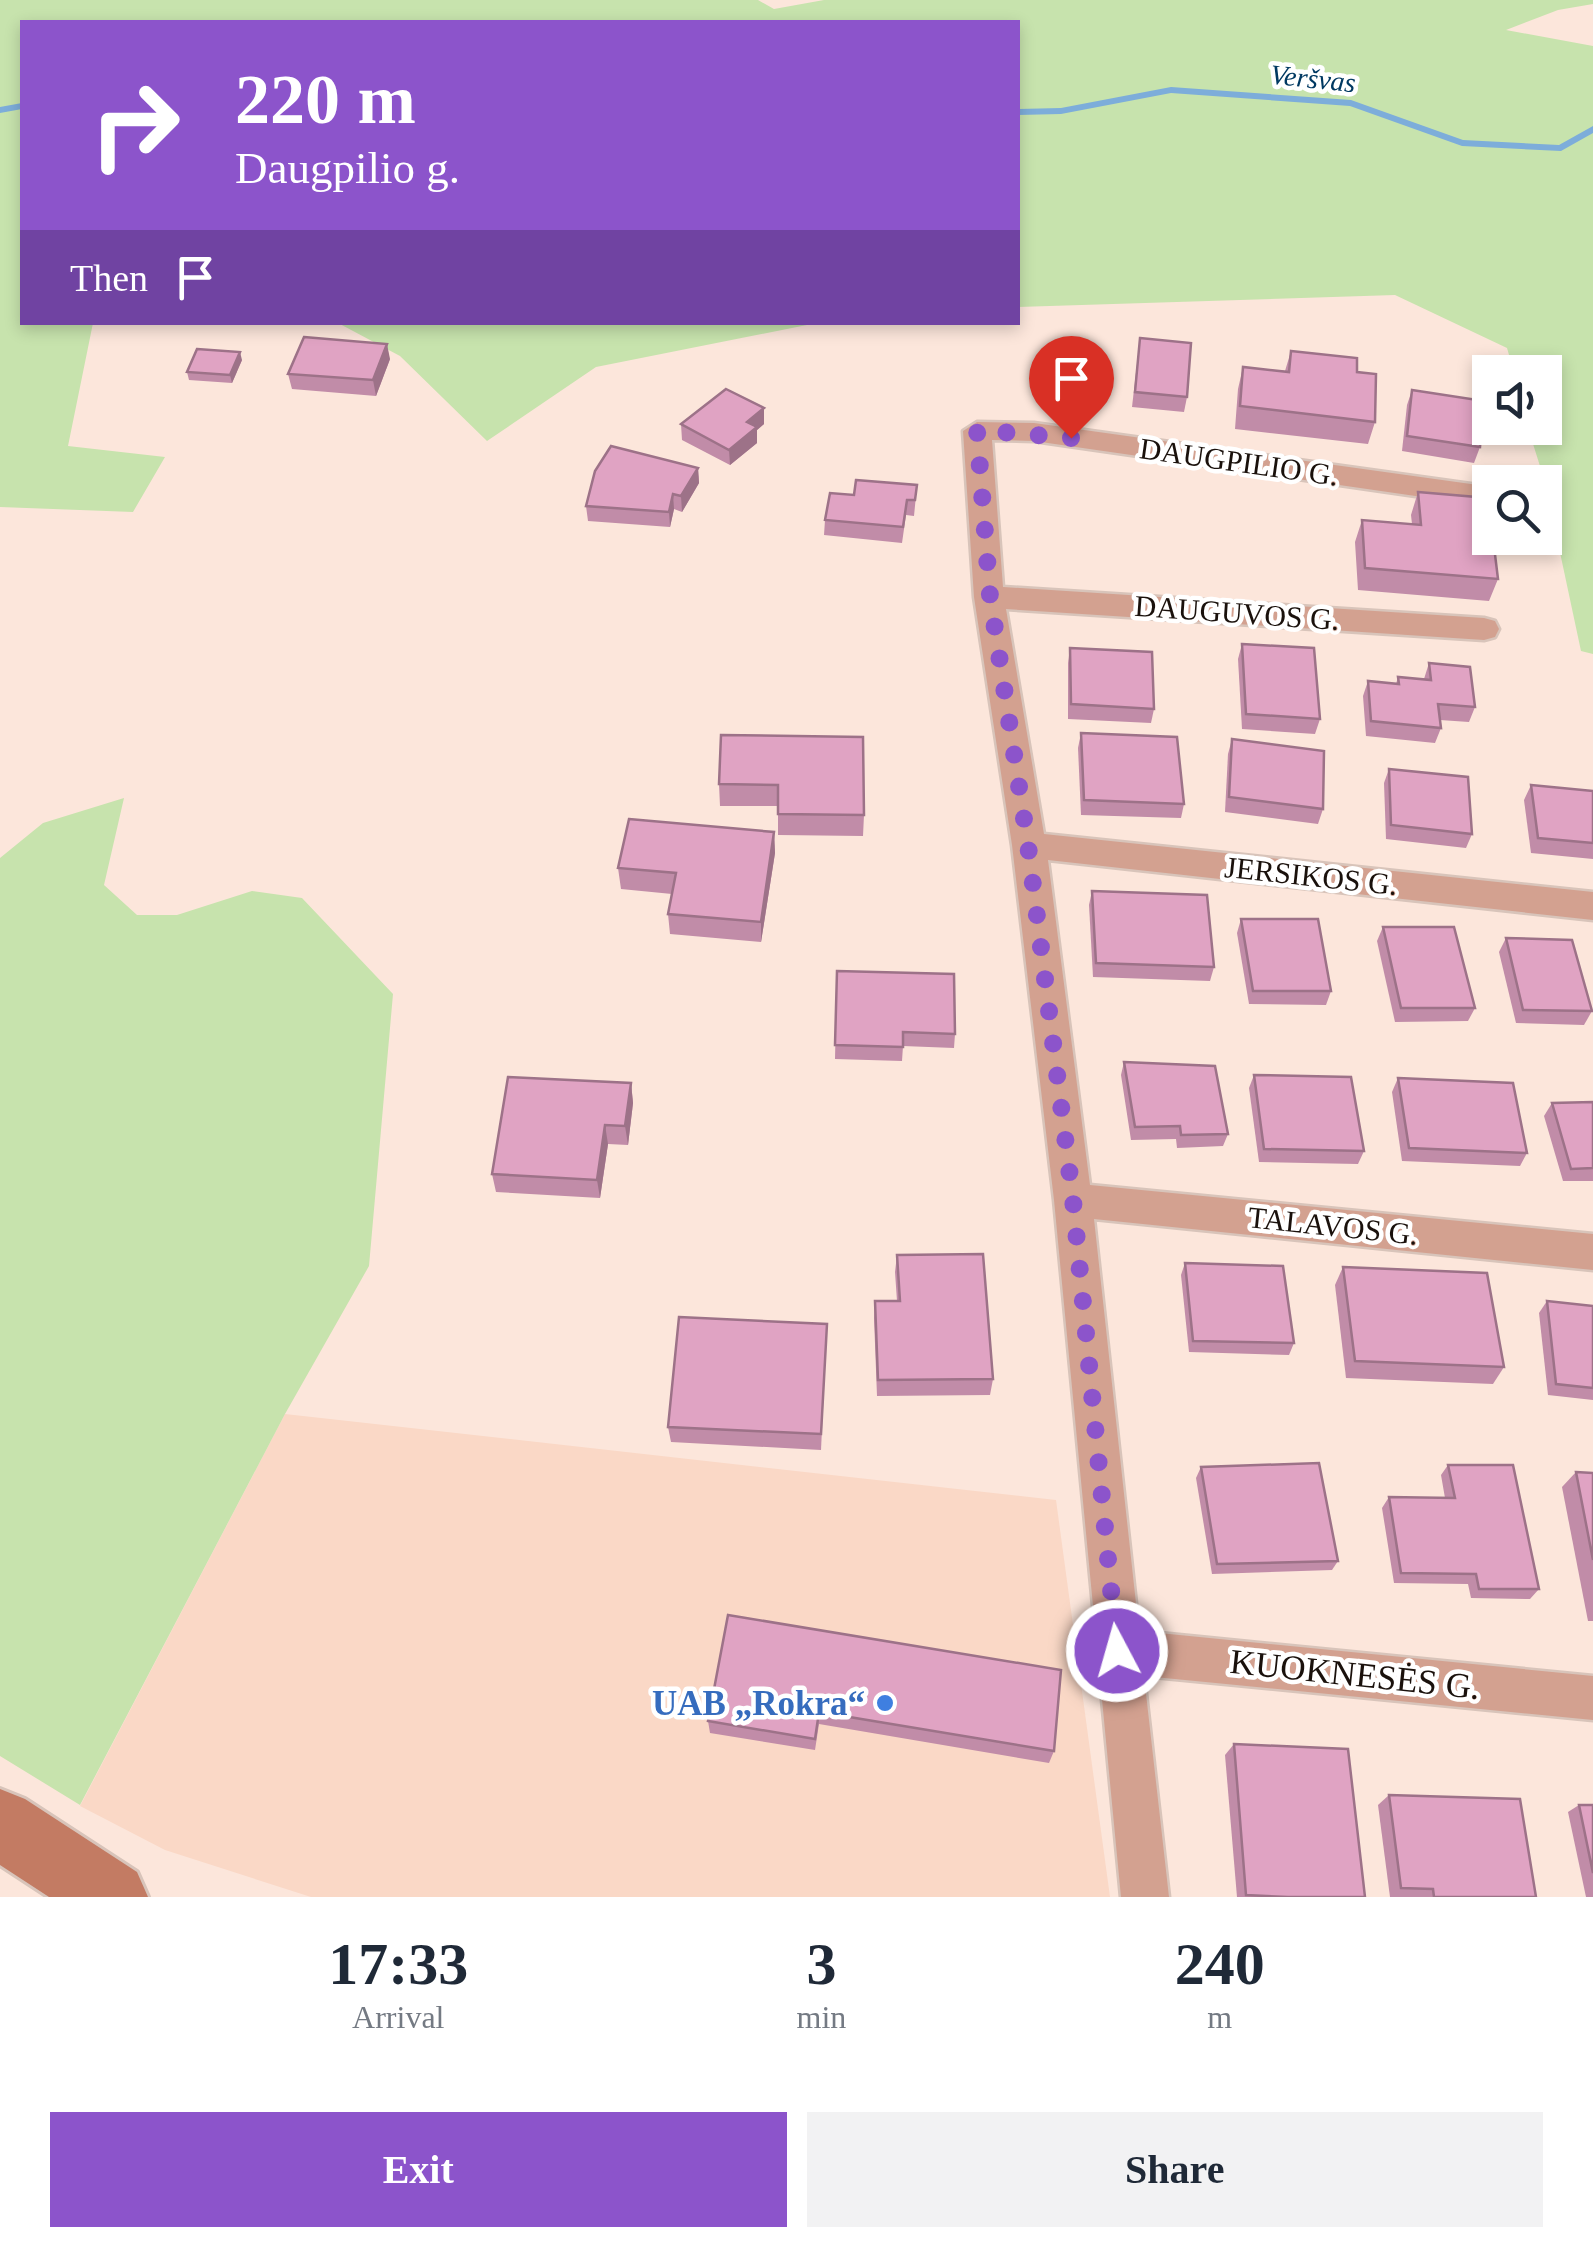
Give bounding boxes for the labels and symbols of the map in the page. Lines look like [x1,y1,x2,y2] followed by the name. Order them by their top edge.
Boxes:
[1269,59,1357,98] water label: Veršvas
[1029,336,1114,439] pin
[1138,431,1340,492] street label: DAUGPILIO G.
[1134,589,1340,636] street label: DAUGUVOS G.
[1223,850,1399,901] street label: JERSIKOS G.
[1247,1200,1420,1251] street label: TALAVOS G.
[1065,1599,1169,1703] position arrow
[1228,1642,1482,1707] street label: KUOKNESĖS G.
[652,1684,865,1723] place label: UAB „Rokra“
[874,1692,896,1714] marker: UAB „Rokra“

